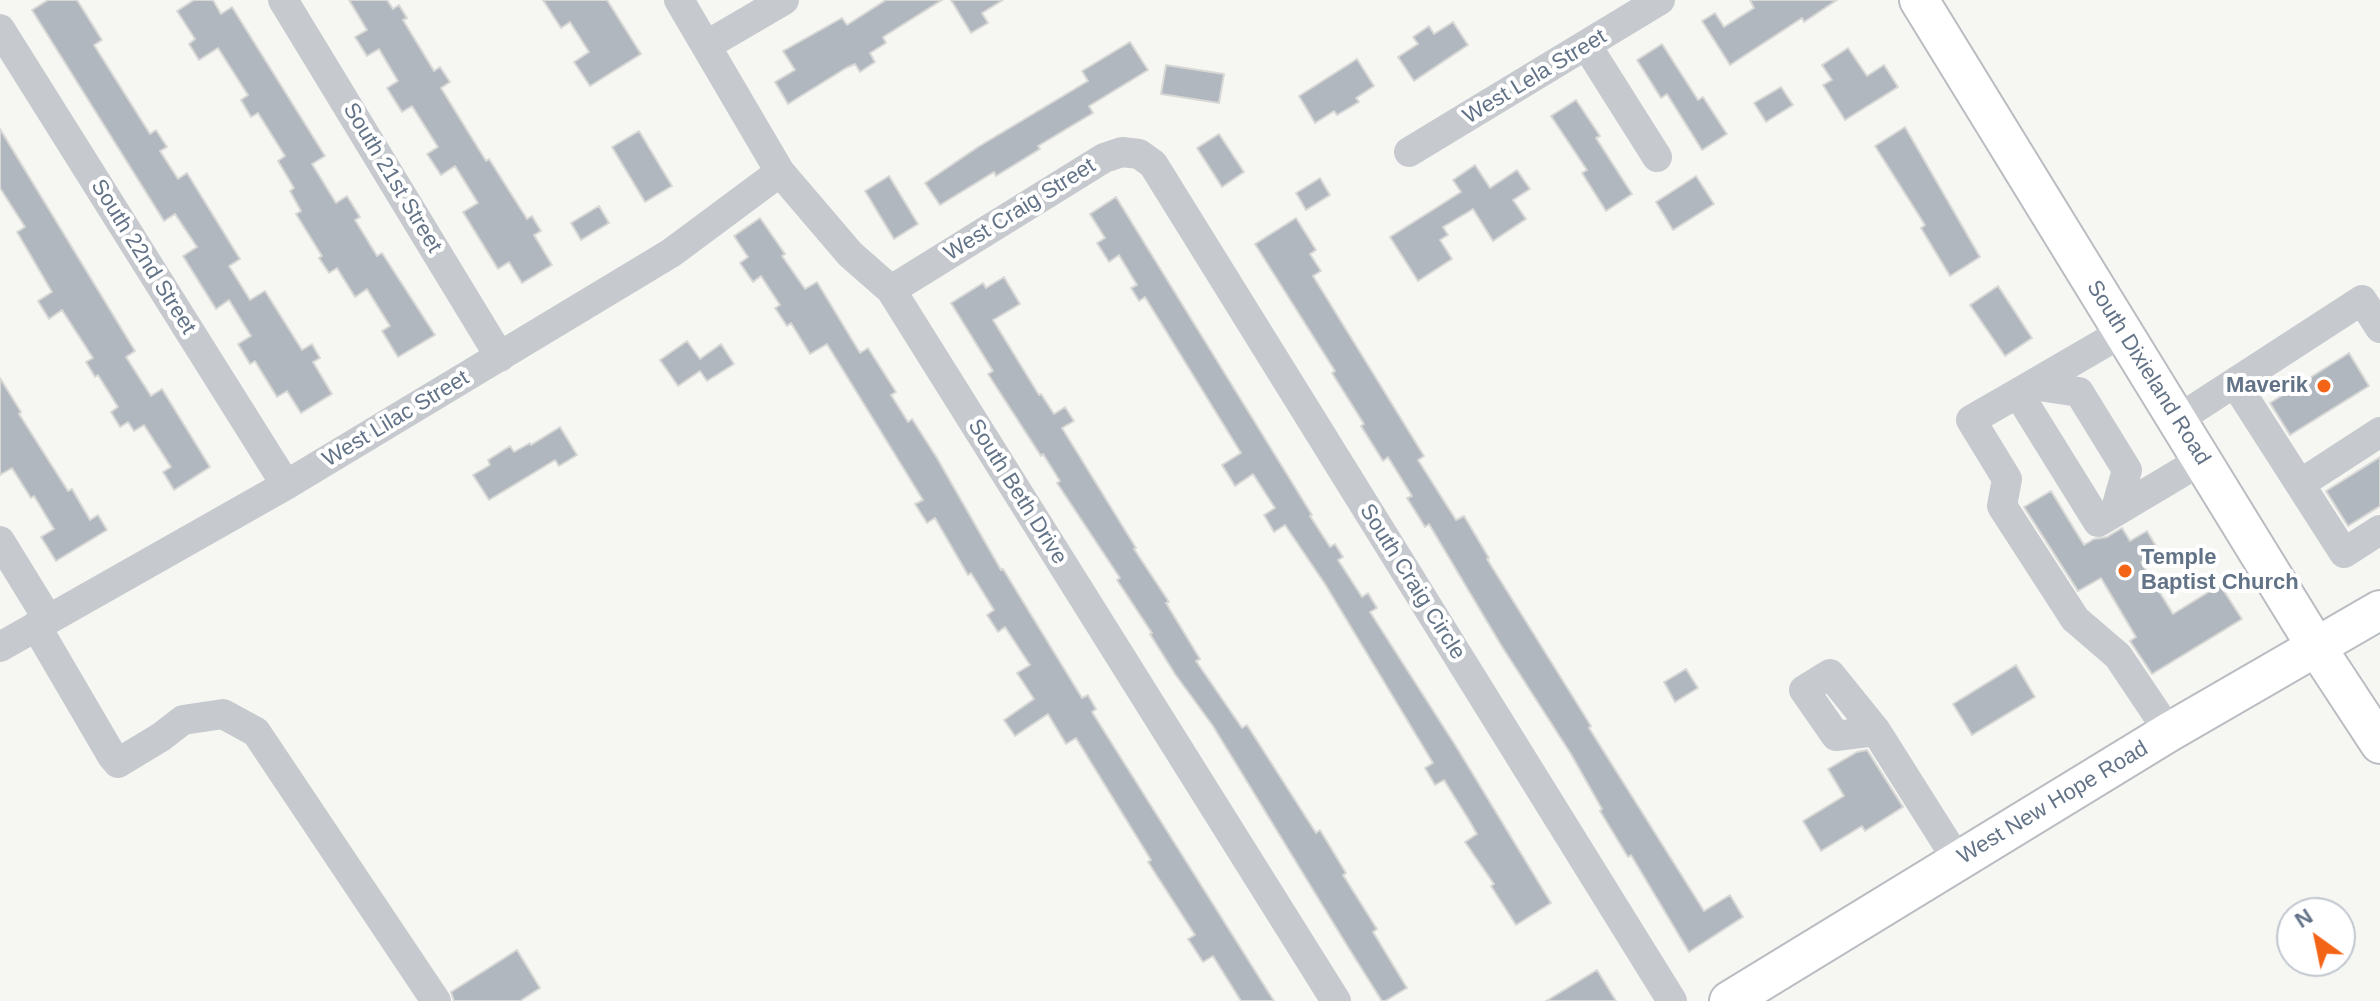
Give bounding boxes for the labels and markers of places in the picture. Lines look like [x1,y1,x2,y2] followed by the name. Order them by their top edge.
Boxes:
[2226,373,2308,399] place label: Maverik
[2315,377,2333,395] marker: Maverik
[2141,545,2299,596] place label: Temple Baptist Church
[2116,562,2134,580] marker: Temple Baptist Church

